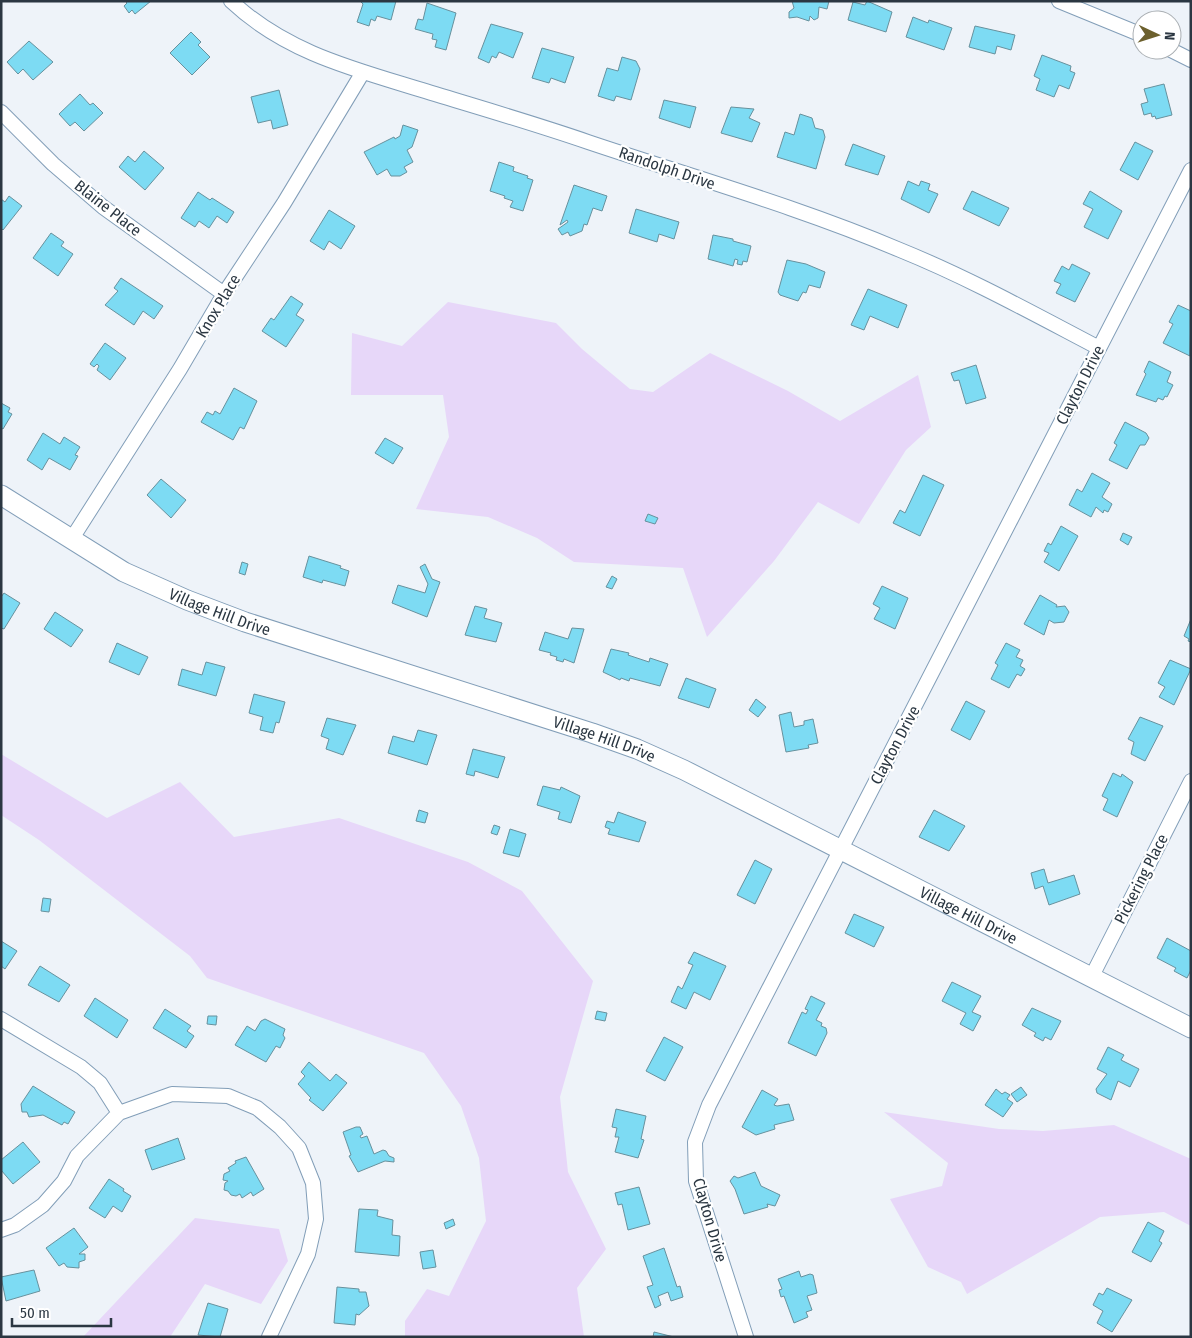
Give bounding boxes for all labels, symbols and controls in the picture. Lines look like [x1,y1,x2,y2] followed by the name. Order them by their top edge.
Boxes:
[1132,10,1182,60] north arrow
[1161,31,1178,41] text: N
[616,143,718,193] street label: Randolph Drive
[71,176,145,240] street label: Blaine Place
[192,271,244,341] street label: Knox Place
[1052,342,1108,428] street label: Clayton Drive
[166,584,273,639] street label: Village Hill Drive
[866,702,924,788] street label: Clayton Drive
[551,712,659,766] street label: Village Hill Drive
[1110,831,1172,927] street label: Pickering Place
[917,882,1021,948] street label: Village Hill Drive
[689,1176,731,1264] street label: Clayton Drive
[12,1296,111,1328] scale bar
[20,1304,50,1322] text: 50 m

